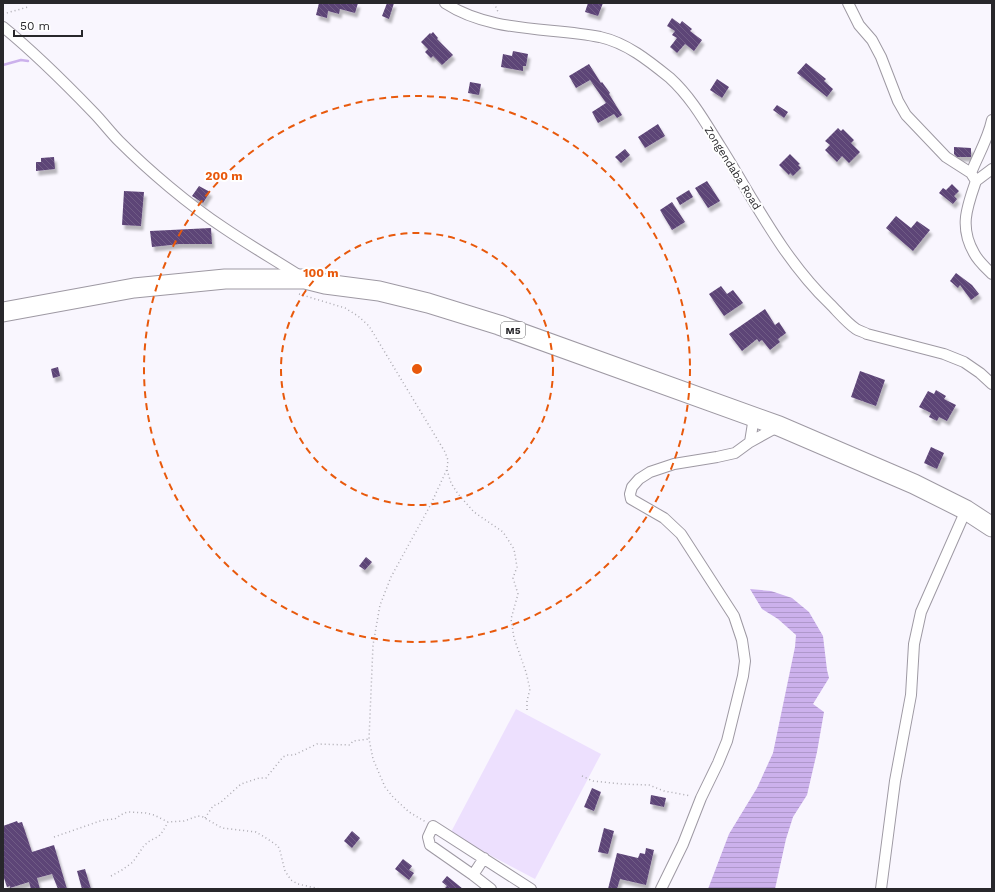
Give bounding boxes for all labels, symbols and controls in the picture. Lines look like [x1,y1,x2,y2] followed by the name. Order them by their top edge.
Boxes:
[14,12,82,38] scale bar
[20,19,50,33] text: 50 m
[702,124,763,212] street label: Zongendaba Road
[205,169,243,183] text: 200 m
[303,266,339,280] text: 100 m
[501,322,525,338] road number: M5
[410,362,424,376] centre of rings

